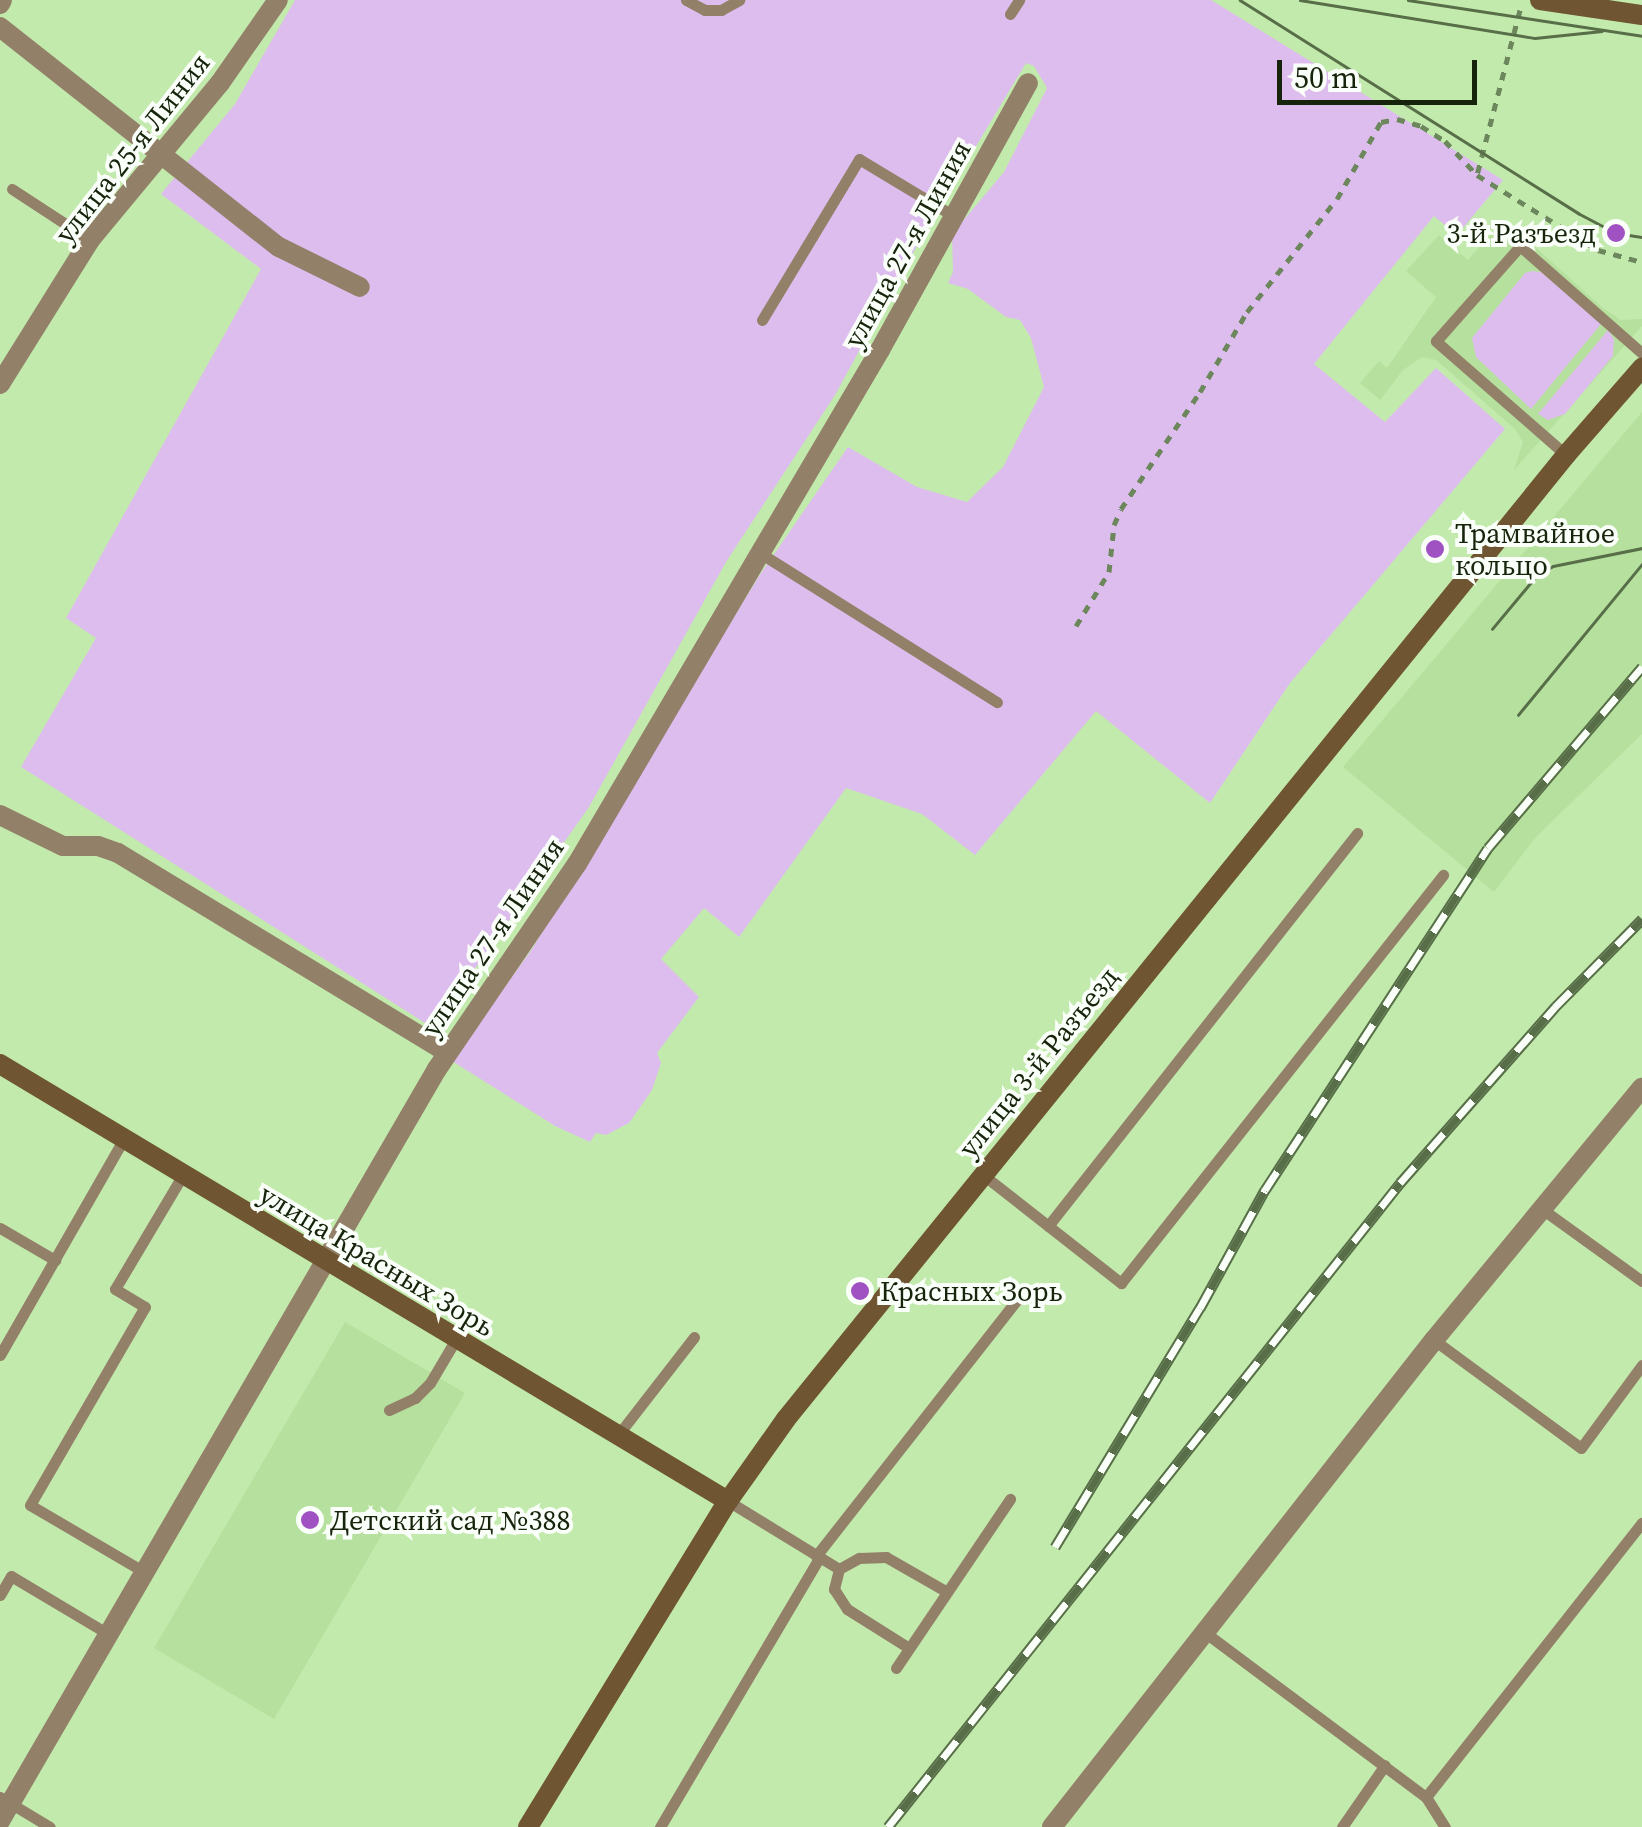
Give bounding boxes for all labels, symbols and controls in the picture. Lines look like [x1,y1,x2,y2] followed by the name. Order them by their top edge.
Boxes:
[1282,40,1482,102] scale bar
[47,46,217,250] street label: улица 25-я Линия
[1294,57,1358,98] text: 50 m
[836,135,978,353] street label: улица 27-я Линия
[1446,216,1596,250] place label: 3-й Разъезд
[1605,222,1627,244] marker: 3-й Разъезд
[1455,516,1615,582] place label: Трамвайное кольцо
[1424,538,1446,560] marker: Трамвайное кольцо
[413,832,571,1042] street label: улица 27-я Линия
[951,960,1125,1164] street label: улица 3-й Разъезд
[254,1177,500,1343] street label: улица Красных Зорь
[880,1274,1063,1308] place label: Красных Зорь
[849,1280,871,1302] marker: Красных Зорь
[330,1503,570,1537] place label: Детский сад №388
[299,1509,321,1531] marker: Детский сад №388

